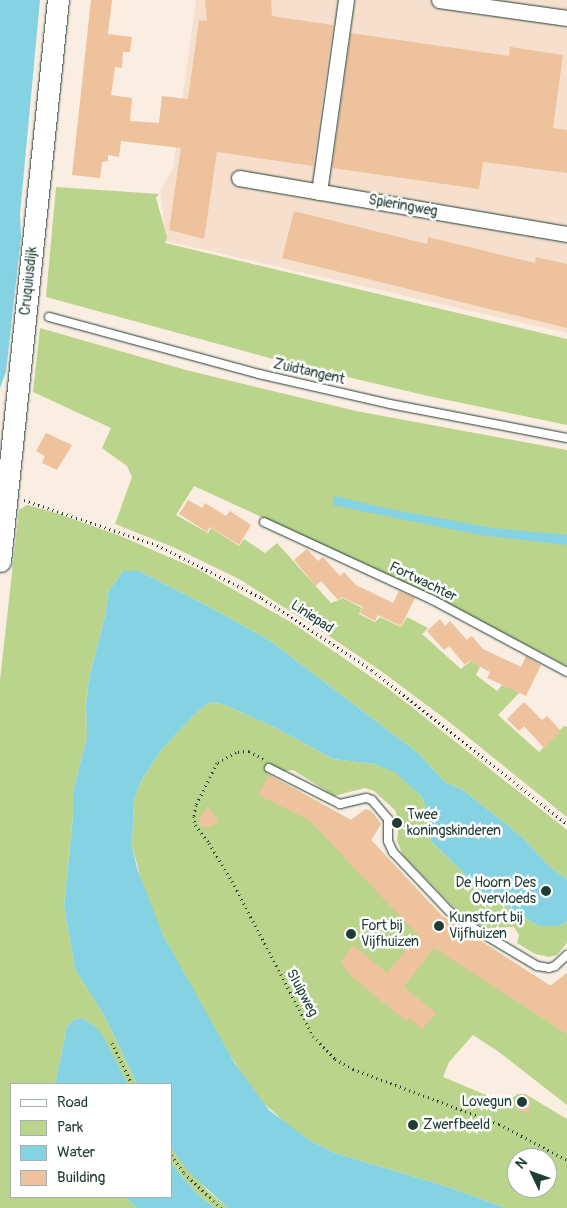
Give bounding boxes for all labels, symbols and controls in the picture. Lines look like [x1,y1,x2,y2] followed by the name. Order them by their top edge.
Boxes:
[367,192,439,220] street label: Spieringweg
[17,246,41,316] street label: Cruquiusdijk
[272,356,346,388] street label: Zuidtangent
[386,558,460,606] street label: Fortwachter
[287,597,337,637] street label: Liniepad
[407,807,501,840] place label: Twee koningskinderen
[391,817,403,829] marker: Twee koningskinderen
[455,875,536,908] place label: De Hoorn Des Overvloeds
[540,885,552,897] marker: De Hoorn Des Overvloeds
[449,910,523,942] place label: Kunstfort bij Vijfhuizen
[361,918,419,950] place label: Fort bij Vijfhuizen
[433,920,445,932] marker: Kunstfort bij Vijfhuizen
[345,928,357,940] marker: Fort bij Vijfhuizen
[283,967,321,1019] street label: Sluipweg
[10,1083,172,1198] legend
[57,1093,88,1112] text: Road
[461,1094,512,1110] place label: Lovegun
[516,1096,528,1108] marker: Lovegun
[423,1117,490,1133] place label: Zwerfbeeld
[57,1118,83,1137] text: Park
[407,1119,419,1131] marker: Zwerfbeeld
[57,1143,95,1162] text: Water
[507,1148,557,1198] north arrow
[512,1154,531,1173] text: N
[57,1168,105,1187] text: Building

